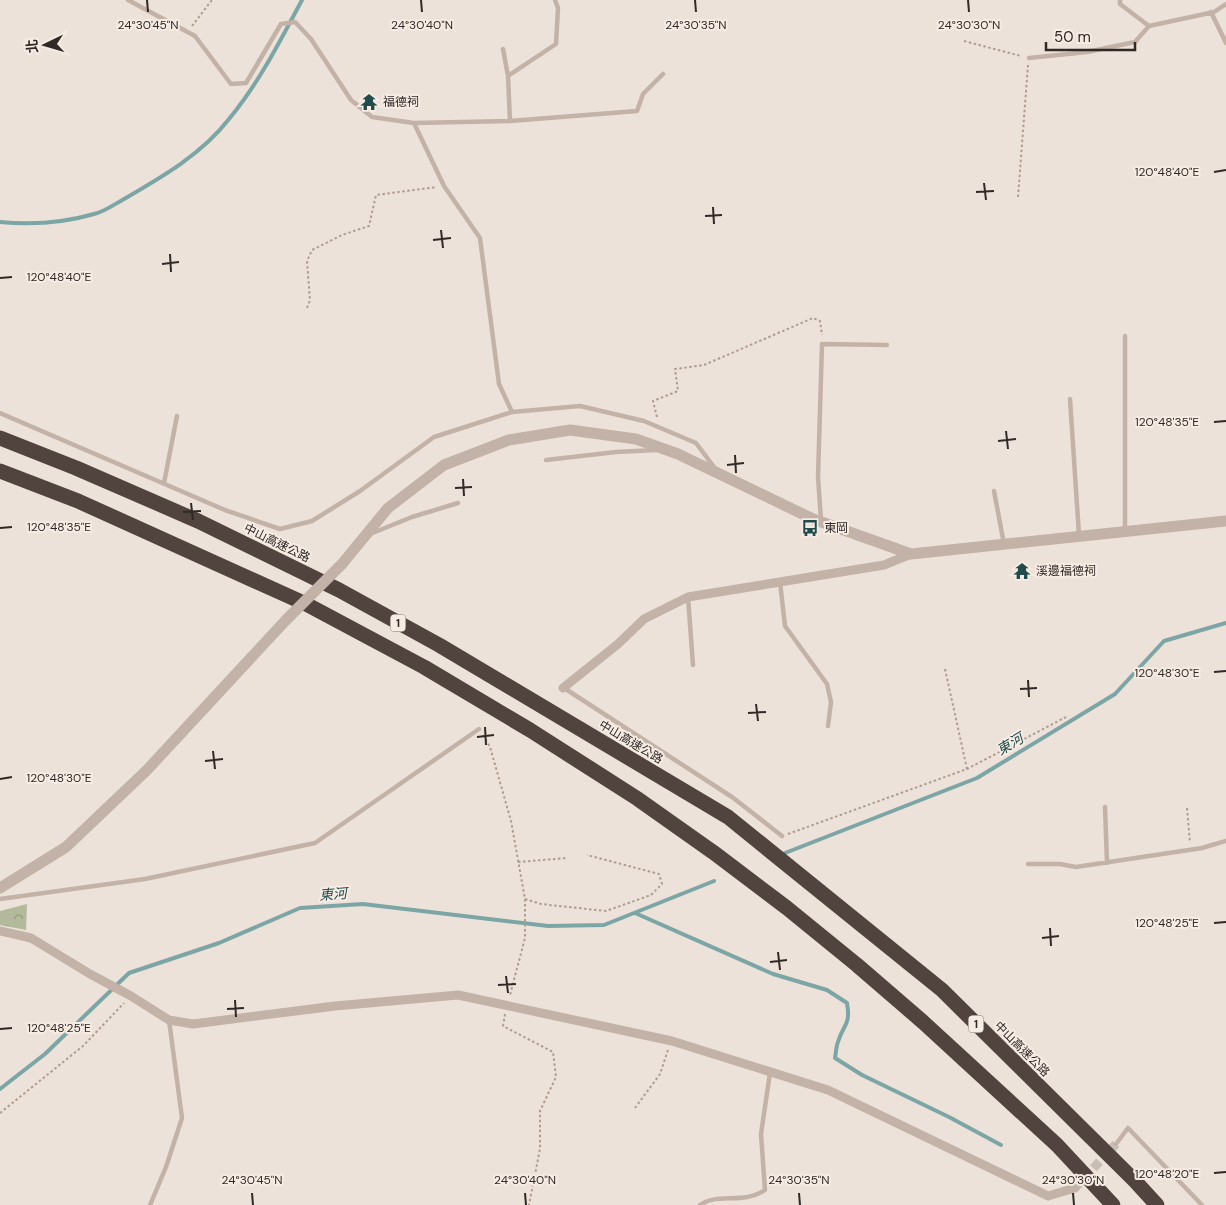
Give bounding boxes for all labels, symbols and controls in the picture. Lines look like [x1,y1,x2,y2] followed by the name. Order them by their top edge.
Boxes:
[118,17,178,33] text: 24°30'45"N
[391,17,453,33] text: 24°30'40"N
[665,17,727,33] text: 24°30'35"N
[938,17,1000,33] text: 24°30'30"N
[20,20,70,70] north arrow
[1046,20,1135,52] scale bar
[1054,27,1091,47] text: 50 m
[22,38,42,54] text: 北
[359,92,379,112] temple icon: 福德祠
[383,94,419,110] place label: 福德祠
[1135,164,1199,180] text: 120°48'40"E
[27,269,91,285] text: 120°48'40"E
[1135,414,1199,430] text: 120°48'35"E
[800,518,820,538] bus stop icon: 東岡
[27,519,91,535] text: 120°48'35"E
[241,520,313,566] street label: 中山高速公路
[824,520,848,536] place label: 東岡
[1012,561,1032,581] temple icon: 溪邊福德祠
[1036,563,1096,579] place label: 溪邊福德祠
[390,614,406,632] road number: 1
[1135,665,1200,681] text: 120°48'30"E
[596,717,666,767] street label: 中山高速公路
[993,728,1029,759] water label: 東河
[27,770,92,786] text: 120°48'30"E
[318,884,351,904] water label: 東河
[1135,915,1199,931] text: 120°48'25"E
[968,1016,984,1032] road number: 1
[991,1018,1053,1080] street label: 中山高速公路
[27,1020,91,1036] text: 120°48'25"E
[1135,1166,1200,1182] text: 120°48'20"E
[222,1172,282,1188] text: 24°30'45"N
[494,1172,556,1188] text: 24°30'40"N
[768,1172,830,1188] text: 24°30'35"N
[1042,1172,1104,1188] text: 24°30'30"N

